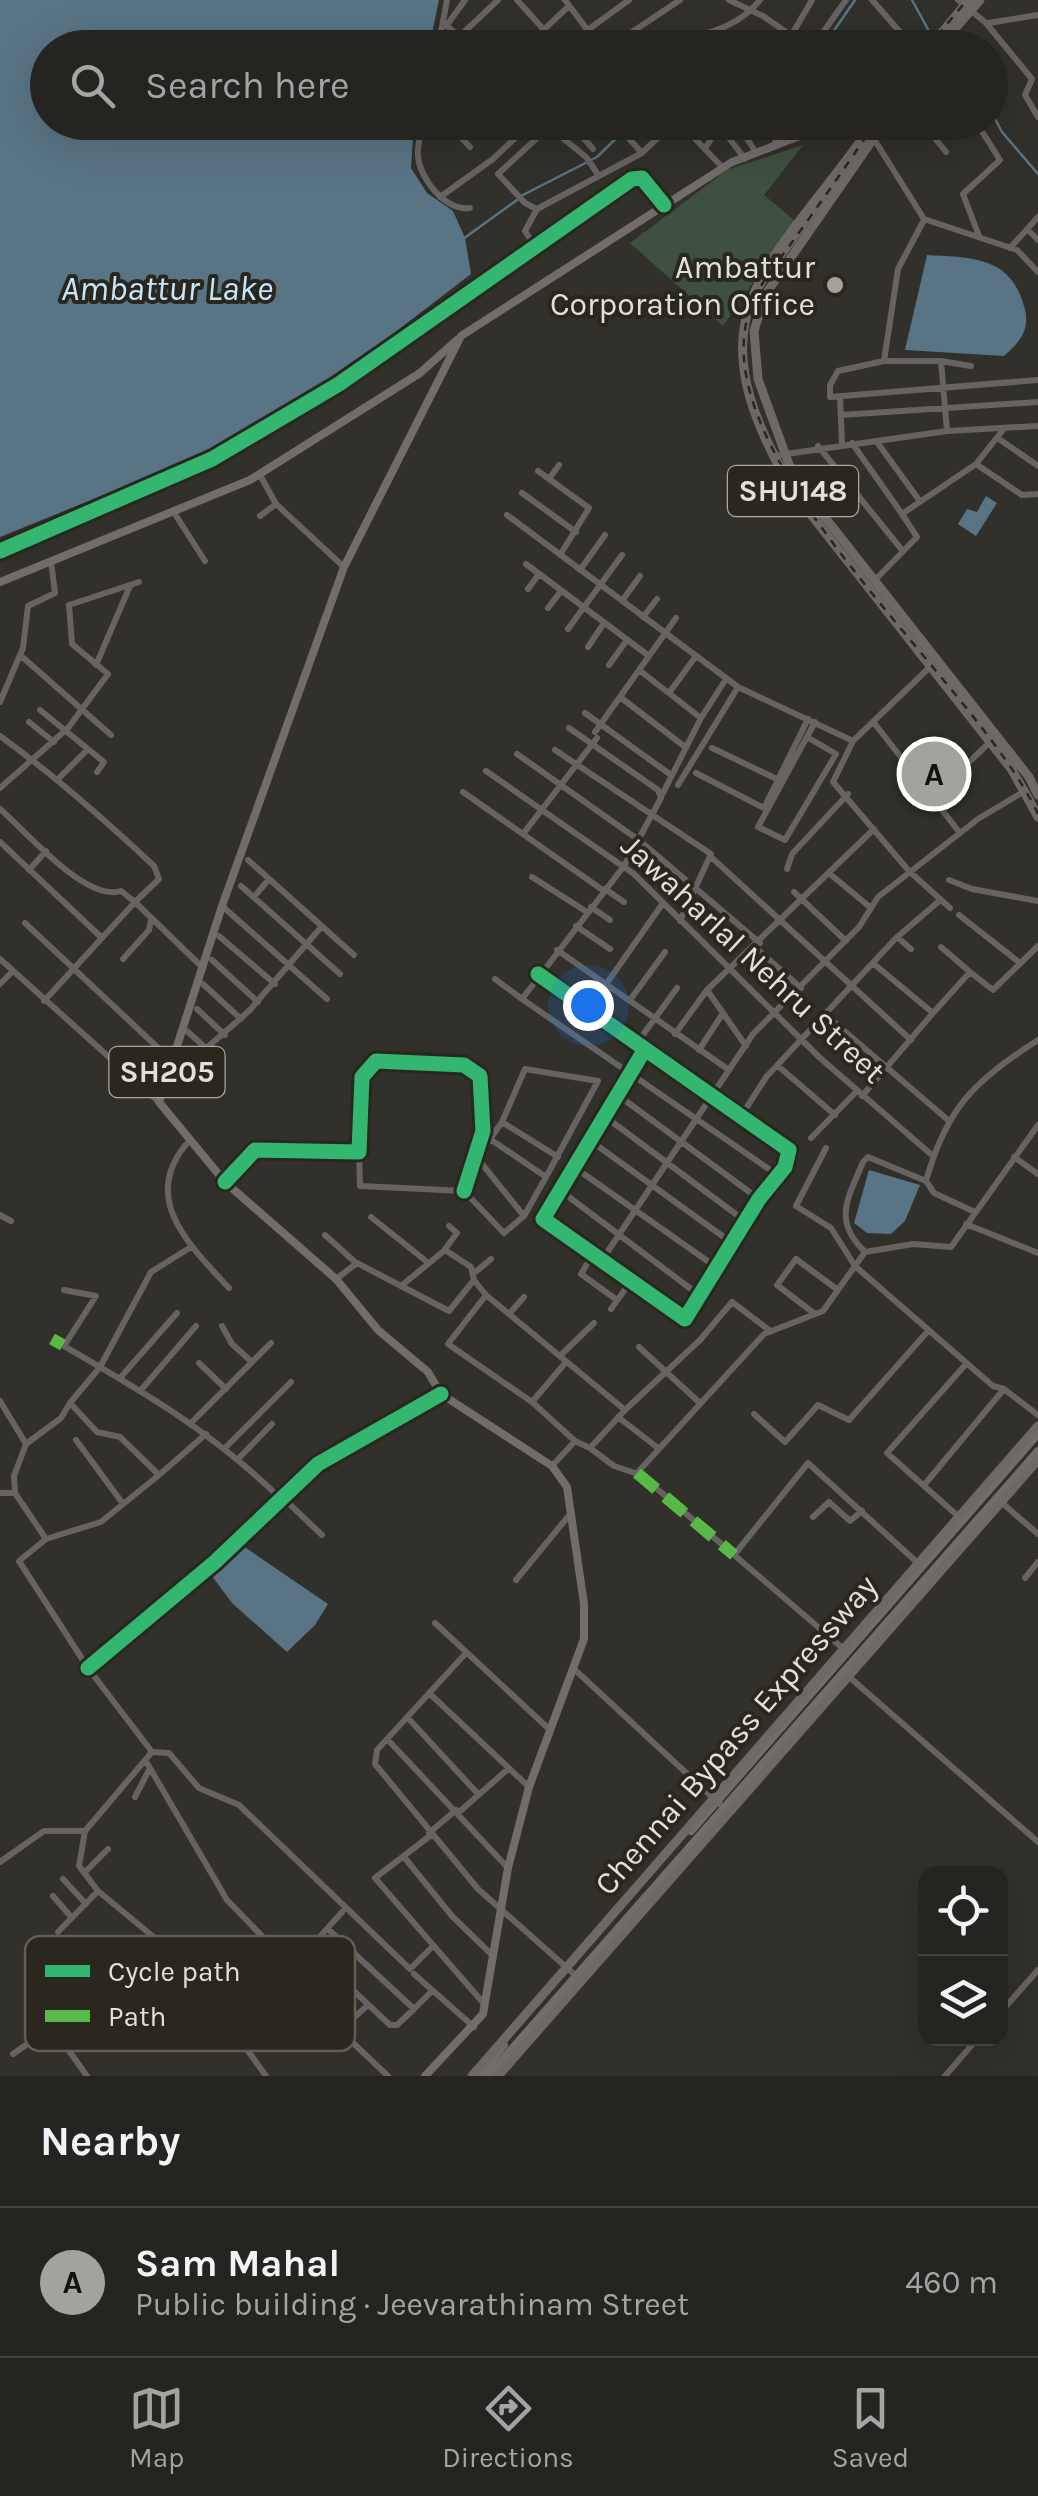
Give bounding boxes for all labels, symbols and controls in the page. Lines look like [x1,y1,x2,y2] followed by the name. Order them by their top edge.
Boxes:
[30,30,1008,140] search box
[65,58,120,113] icon: search
[145,63,349,108] text: Search here
[550,249,815,323] place label: Ambattur Corporation Office
[61,268,273,309] water label: Ambattur Lake
[824,274,846,296] marker: Ambattur Corporation Office
[728,466,858,516] road number: SHU148
[902,736,966,812] pin: A
[613,827,893,1091] street label: Jawaharlal Nehru Street
[563,980,614,1031] your location
[110,1047,224,1097] road number: SH205
[587,1568,885,1902] street label: Chennai Bypass Expressway
[918,1866,1008,2046] map controls
[918,1866,1008,1956] button: locate
[25,1936,355,2051] legend
[108,1955,241,1988] text: Cycle path
[918,1956,1008,2046] button: layers
[108,2000,166,2033] text: Path
[40,2116,180,2166] text: Nearby
[135,2241,340,2286] text: Sam Mahal
[62,2264,83,2301] text: A
[905,2264,998,2301] text: 460 m
[135,2286,689,2323] text: Public building · Jeevarathinam Street
[129,2381,184,2474] tab: Map
[442,2381,574,2474] tab: Directions
[832,2381,909,2474] tab: Saved

